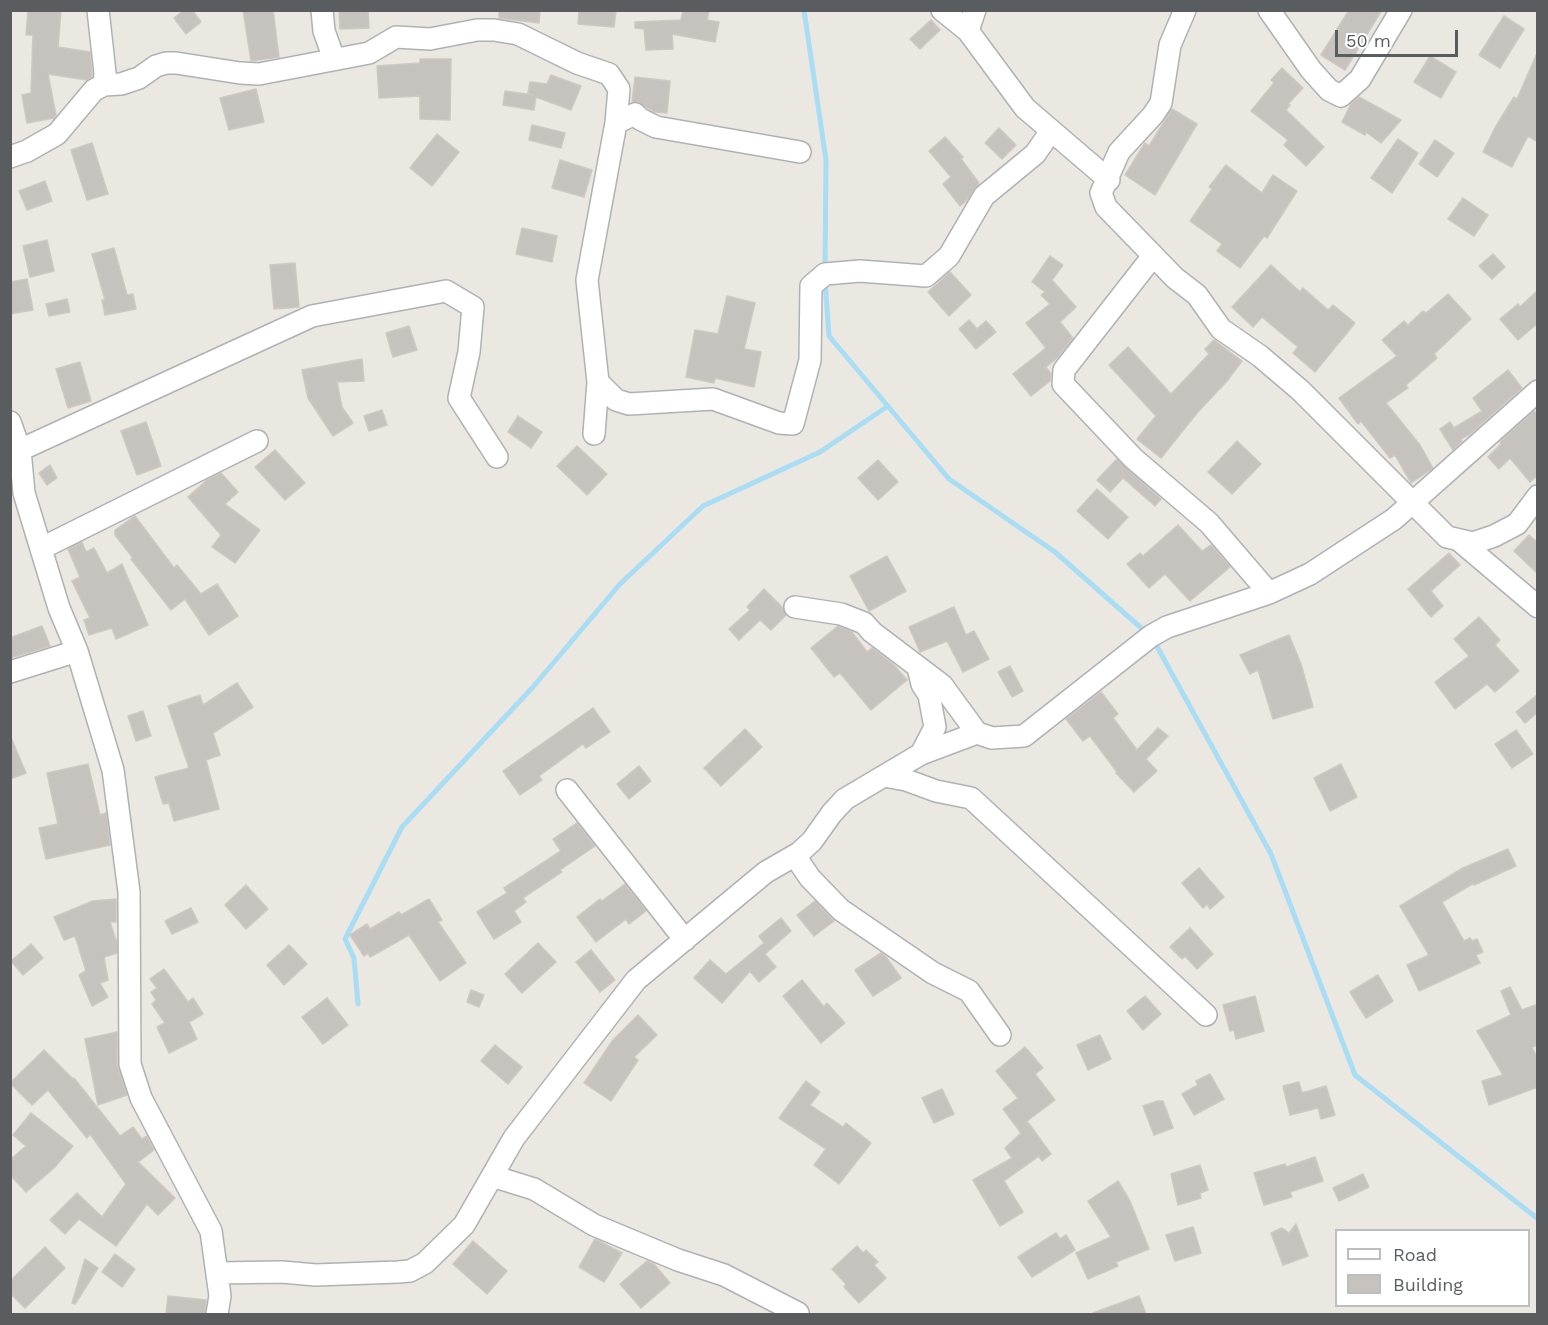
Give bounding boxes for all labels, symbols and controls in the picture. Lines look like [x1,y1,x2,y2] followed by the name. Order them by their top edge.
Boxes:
[1338,18,1461,56] scale bar
[1346,30,1391,51] text: 50 m
[1335,1229,1530,1307] legend
[1393,1244,1437,1265] text: Road
[1393,1274,1463,1295] text: Building

